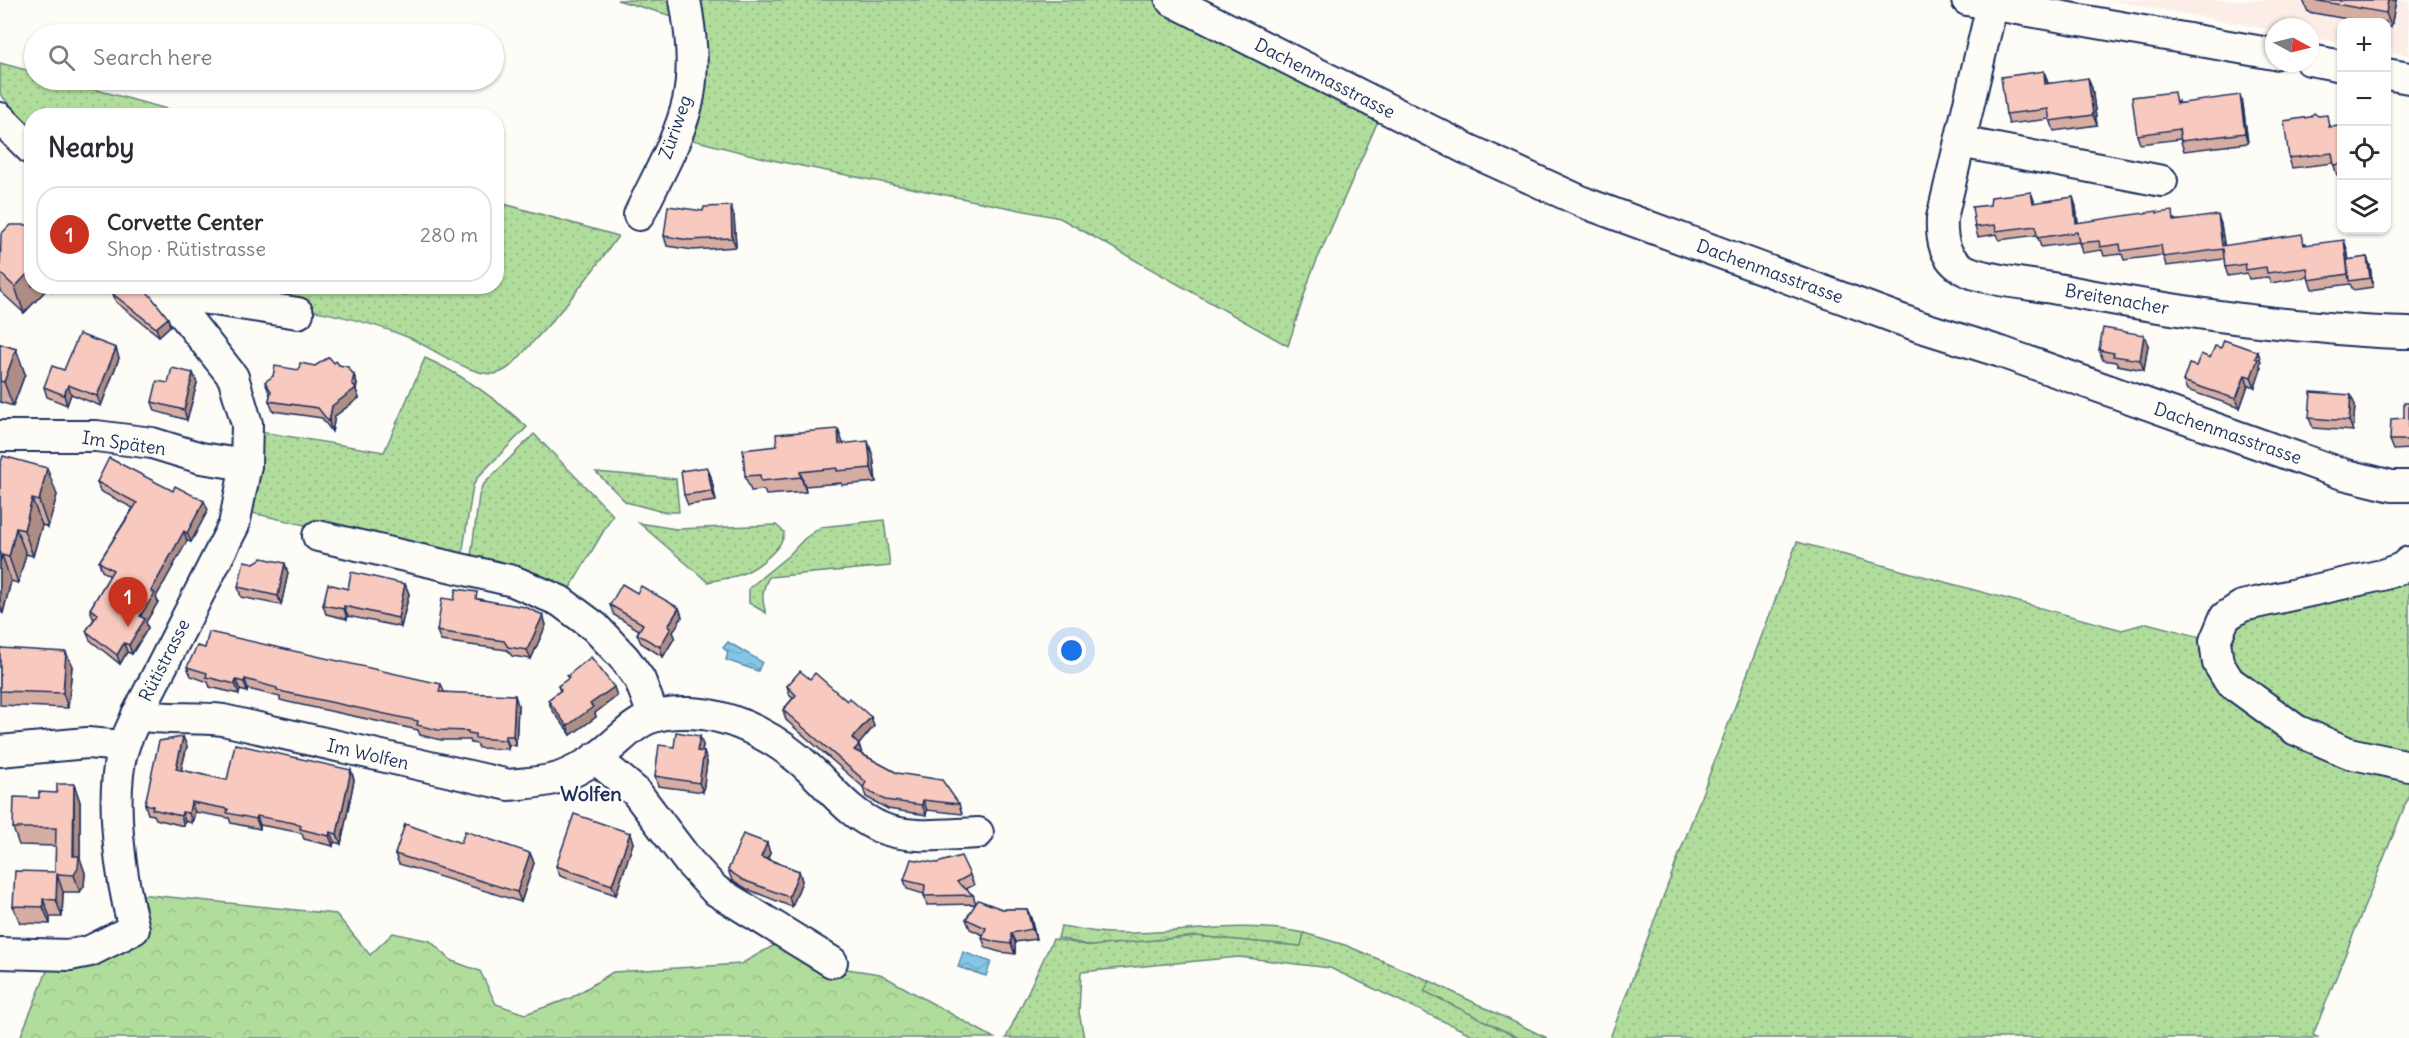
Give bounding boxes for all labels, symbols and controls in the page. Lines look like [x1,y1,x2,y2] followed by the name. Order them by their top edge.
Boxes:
[2265,18,2319,72] north arrow
[2337,18,2391,234] map controls
[2337,18,2391,72] button: +
[24,24,504,90] search box
[1251,33,1399,123] street label: Dachenmasstrasse
[45,41,78,74] icon: search
[93,43,212,71] text: Search here
[2337,72,2391,126] button: −
[653,92,697,162] street label: Züriweg
[2337,126,2391,180] button: locate
[48,131,134,164] text: Nearby
[2337,180,2391,234] button: layers
[107,208,263,236] text: Corvette Center
[66,222,73,247] text: 1
[420,222,478,247] text: 280 m
[1693,234,1847,308] street label: Dachenmasstrasse
[107,236,266,261] text: Shop · Rütistrasse
[2063,279,2171,320] street label: Breitenacher
[2151,397,2305,469] street label: Dachenmasstrasse
[81,426,167,460] street label: Im Späten
[108,578,148,627] pin: 1
[133,615,195,705] street label: Rütistrasse
[1057,636,1086,665] your location
[325,733,411,775] street label: Im Wolfen
[560,781,622,806] district label: Wolfen

